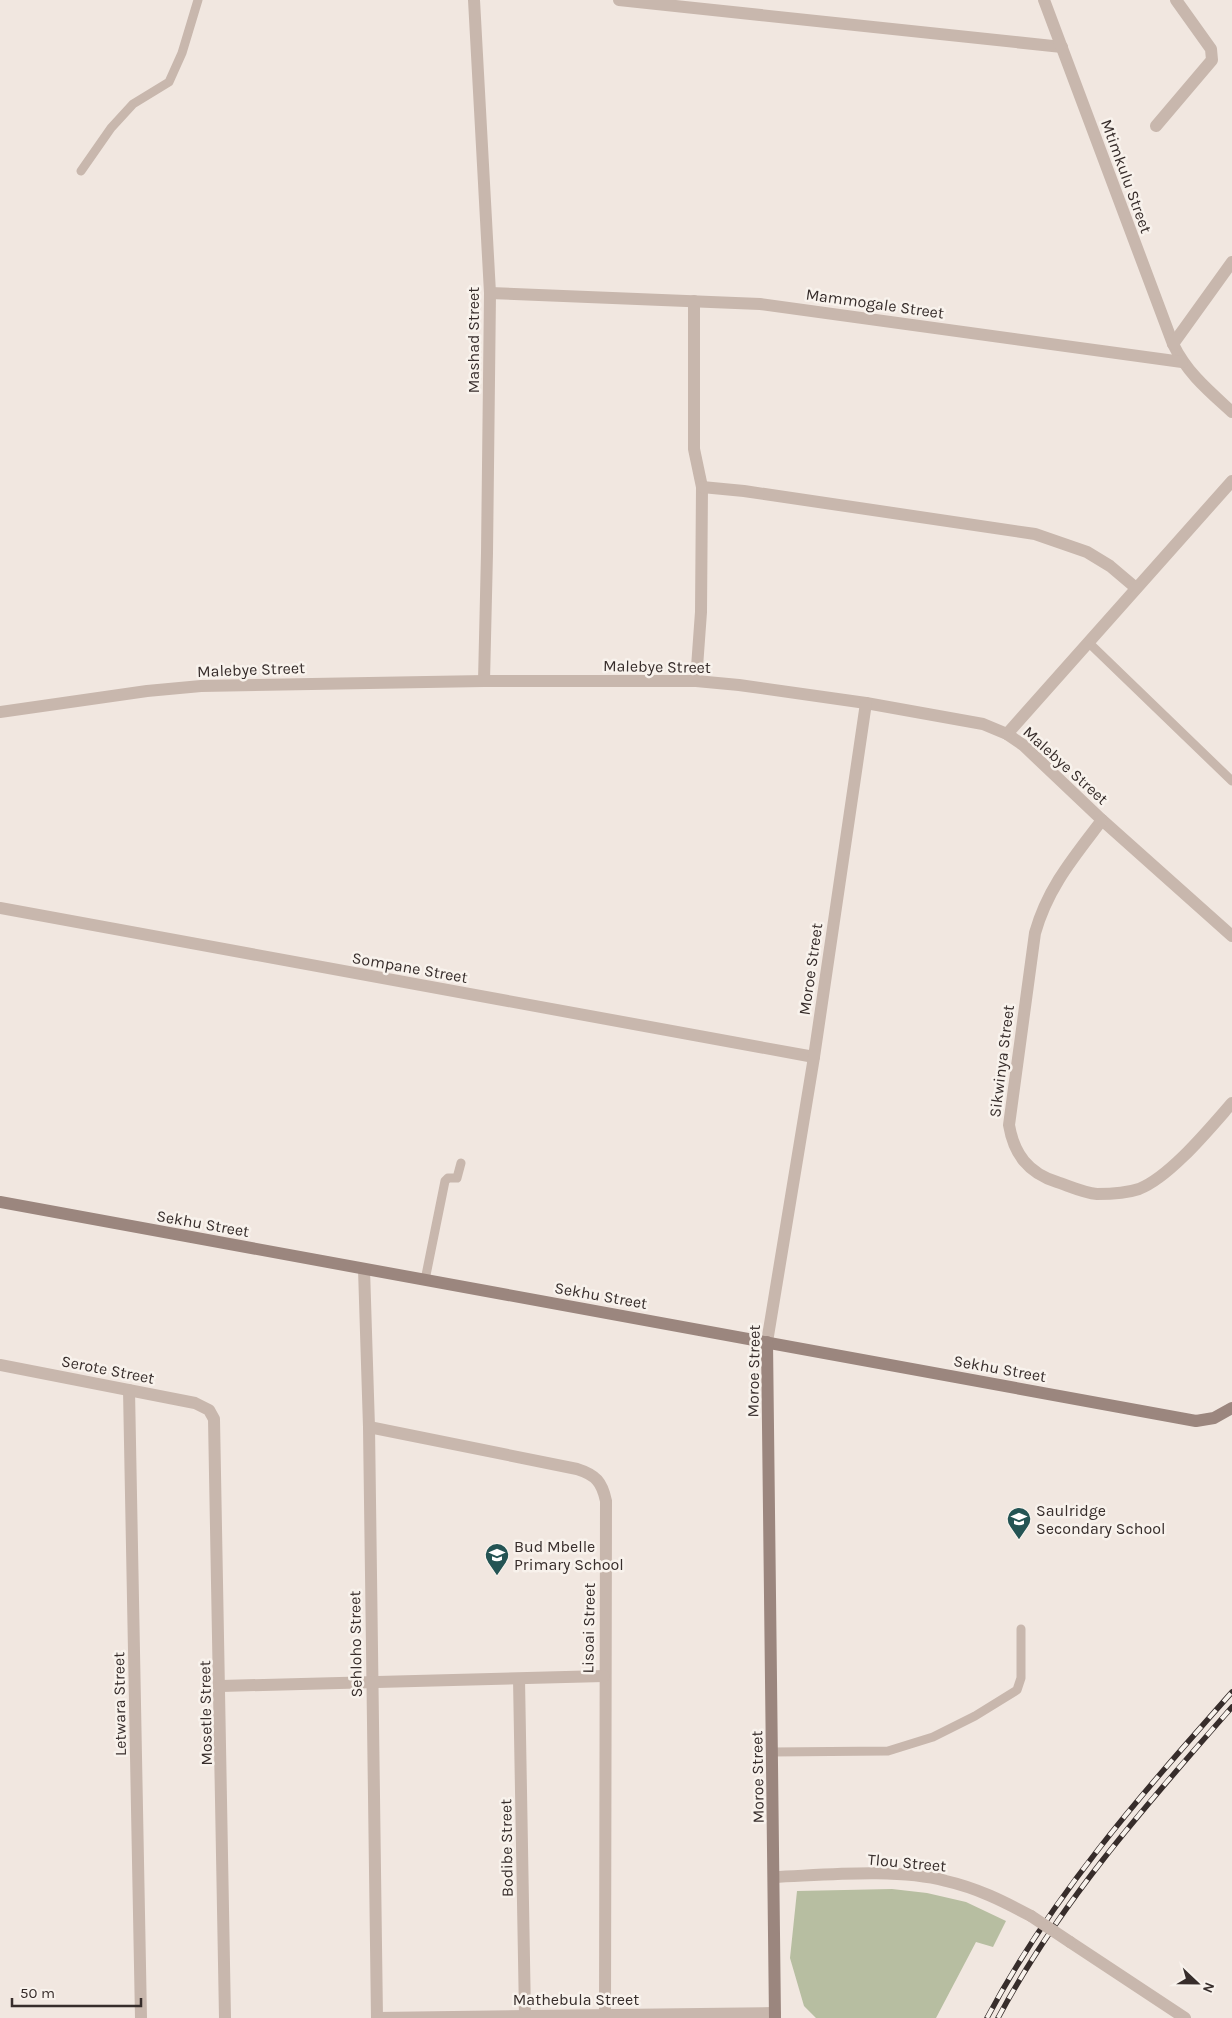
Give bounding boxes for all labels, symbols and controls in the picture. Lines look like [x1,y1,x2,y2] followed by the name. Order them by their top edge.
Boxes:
[1097,117,1156,236] street label: Mtimkulu Street
[805,284,945,323] street label: Mammogale Street
[464,287,483,393] street label: Mashad Street
[603,656,711,677] street label: Malebye Street
[197,658,305,681] street label: Malebye Street
[1019,722,1112,809] street label: Malebye Street
[795,922,826,1016] street label: Moroe Street
[351,948,469,987] street label: Sompane Street
[985,1004,1018,1119] street label: Sikwinya Street
[155,1206,251,1241] street label: Sekhu Street
[553,1278,649,1313] street label: Sekhu Street
[743,1324,764,1418] street label: Moroe Street
[60,1351,156,1388] street label: Serote Street
[952,1351,1048,1386] street label: Sekhu Street
[1036,1501,1165,1538] place label: Saulridge Secondary School
[1006,1506,1032,1540] school or university icon: Saulridge Secondary School
[514,1537,624,1574] place label: Bud Mbelle Primary School
[484,1542,510,1576] school or university icon: Bud Mbelle Primary School
[578,1582,599,1674] street label: Lisoai Street
[345,1590,366,1698] street label: Sehloho Street
[109,1652,130,1756] street label: Letwara Street
[195,1660,216,1766] street label: Mosetle Street
[747,1730,768,1824] street label: Moroe Street
[496,1799,517,1897] street label: Bodibe Street
[867,1850,947,1875] street label: Tlou Street
[1172,1958,1222,2008] north arrow
[12,1976,141,2008] scale bar
[1199,1980,1218,1996] text: N
[20,1984,55,2002] text: 50 m
[513,1990,639,2009] street label: Mathebula Street

